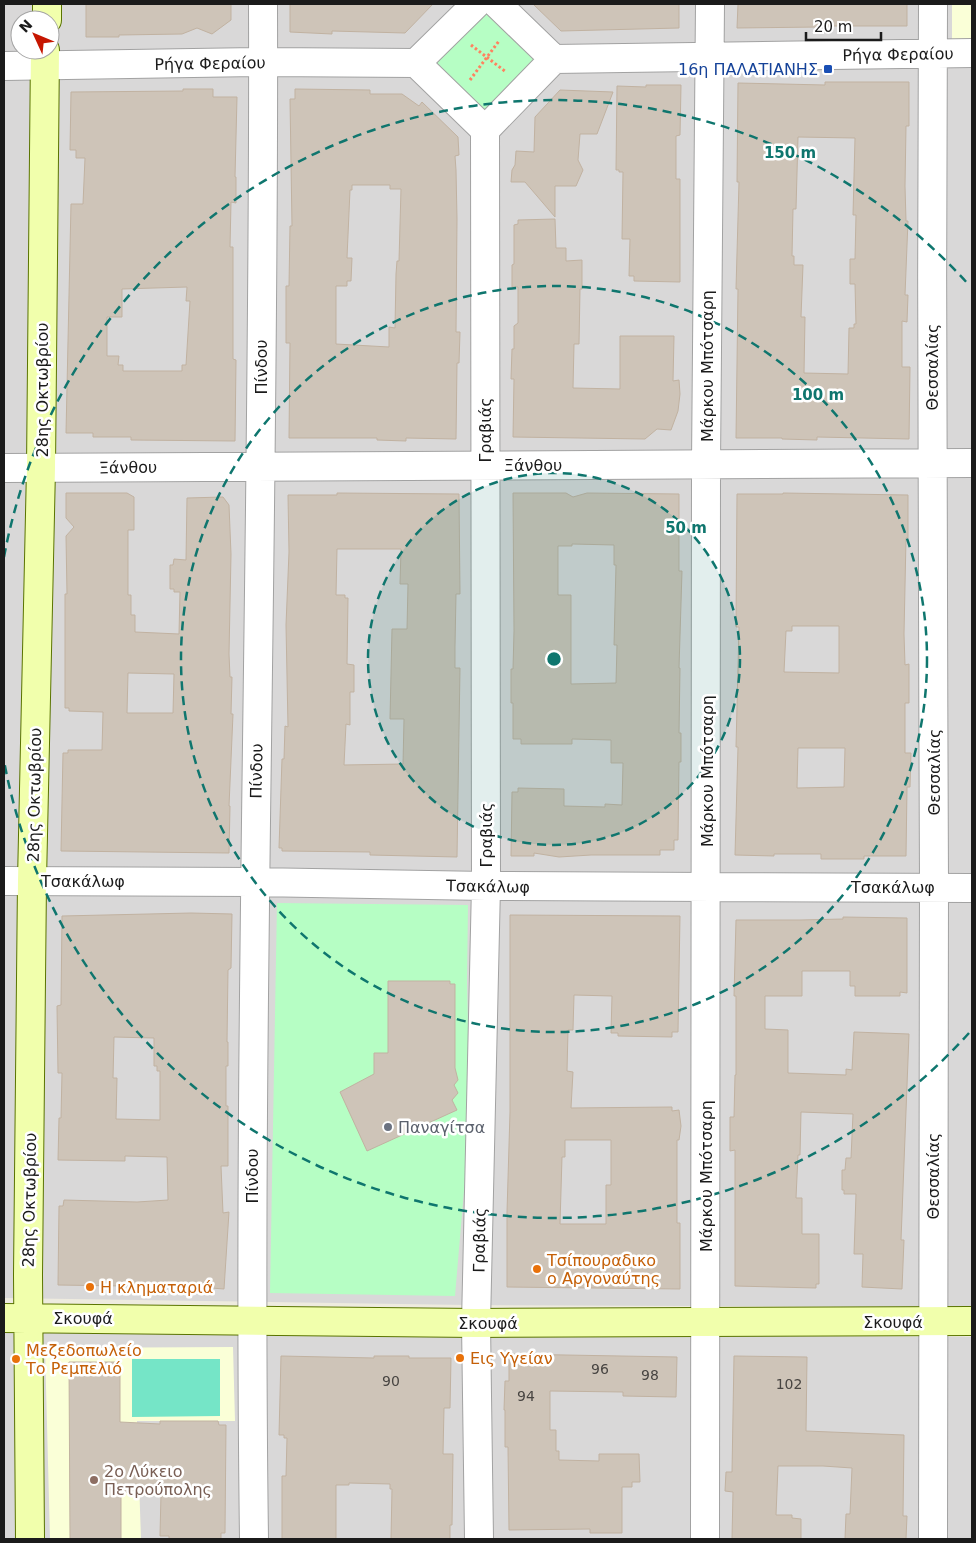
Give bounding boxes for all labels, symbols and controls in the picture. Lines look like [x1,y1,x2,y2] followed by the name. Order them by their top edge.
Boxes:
[10,10,60,60] north arrow
[806,10,881,42] scale bar
[16,16,35,36] text: N
[814,18,852,36] text: 20 m
[842,44,954,65] street label: Ρήγα Φεραίου
[154,53,266,74] street label: Ρήγα Φεραίου
[678,60,818,79] place label: 16η ΠΑΛΑΤΙΑΝΗΣ
[822,63,834,75] marker: 16η ΠΑΛΑΤΙΑΝΗΣ
[764,144,816,162] text: 150 m
[698,290,717,442] street label: Μάρκου Μπότσαρη
[33,323,52,457] street label: 28ης Οκτωβρίου
[923,324,942,410] street label: Θεσσαλίας
[252,339,271,395] street label: Πίνδου
[792,386,844,404] text: 100 m
[476,397,495,463] street label: Γραβιάς
[504,456,562,475] street label: Ξάνθου
[99,457,157,478] street label: Ξάνθου
[665,519,707,537] text: 50 m
[545,650,563,668] centre of rings
[698,695,717,847] street label: Μάρκου Μπότσαρη
[24,727,45,863] street label: 28ης Οκτωβρίου
[925,729,944,815] street label: Θεσσαλίας
[247,743,266,799] street label: Πίνδου
[477,802,496,868] street label: Γραβιάς
[40,872,125,891] street label: Τσακάλωφ
[445,876,530,897] street label: Τσακάλωφ
[850,878,935,897] street label: Τσακάλωφ
[697,1100,716,1252] street label: Μάρκου Μπότσαρη
[398,1118,485,1137] place label: Παναγίτσα
[382,1121,394,1133] marker: Παναγίτσα
[19,1132,40,1268] street label: 28ης Οκτωβρίου
[924,1133,943,1219] street label: Θεσσαλίας
[243,1148,262,1204] street label: Πίνδου
[469,1207,490,1273] street label: Γραβιάς
[546,1251,660,1288] place label: Τσίπουραδικο ο Αργοναύτης
[531,1263,543,1275] marker: Τσίπουραδικο ο Αργοναύτης
[100,1278,213,1297] place label: Η κληματαριά
[84,1281,96,1293] marker: Η κληματαριά
[53,1309,113,1328] street label: Σκουφά
[863,1313,923,1332] street label: Σκουφά
[458,1314,518,1333] street label: Σκουφά
[25,1341,142,1378] place label: Μεζεδοπωλείο Το Ρεμπελιό
[470,1349,553,1368] place label: Εις Υγείαν
[454,1352,466,1364] marker: Εις Υγείαν
[10,1353,22,1365] marker: Μεζεδοπωλείο Το Ρεμπελιό
[591,1361,609,1377] house number: 96
[641,1367,659,1383] house number: 98
[382,1373,400,1389] house number: 90
[776,1376,802,1392] house number: 102
[517,1388,535,1404] house number: 94
[104,1462,212,1499] place label: 2ο Λύκειο Πετρούπολης
[88,1474,100,1486] marker: 2ο Λύκειο Πετρούπολης

